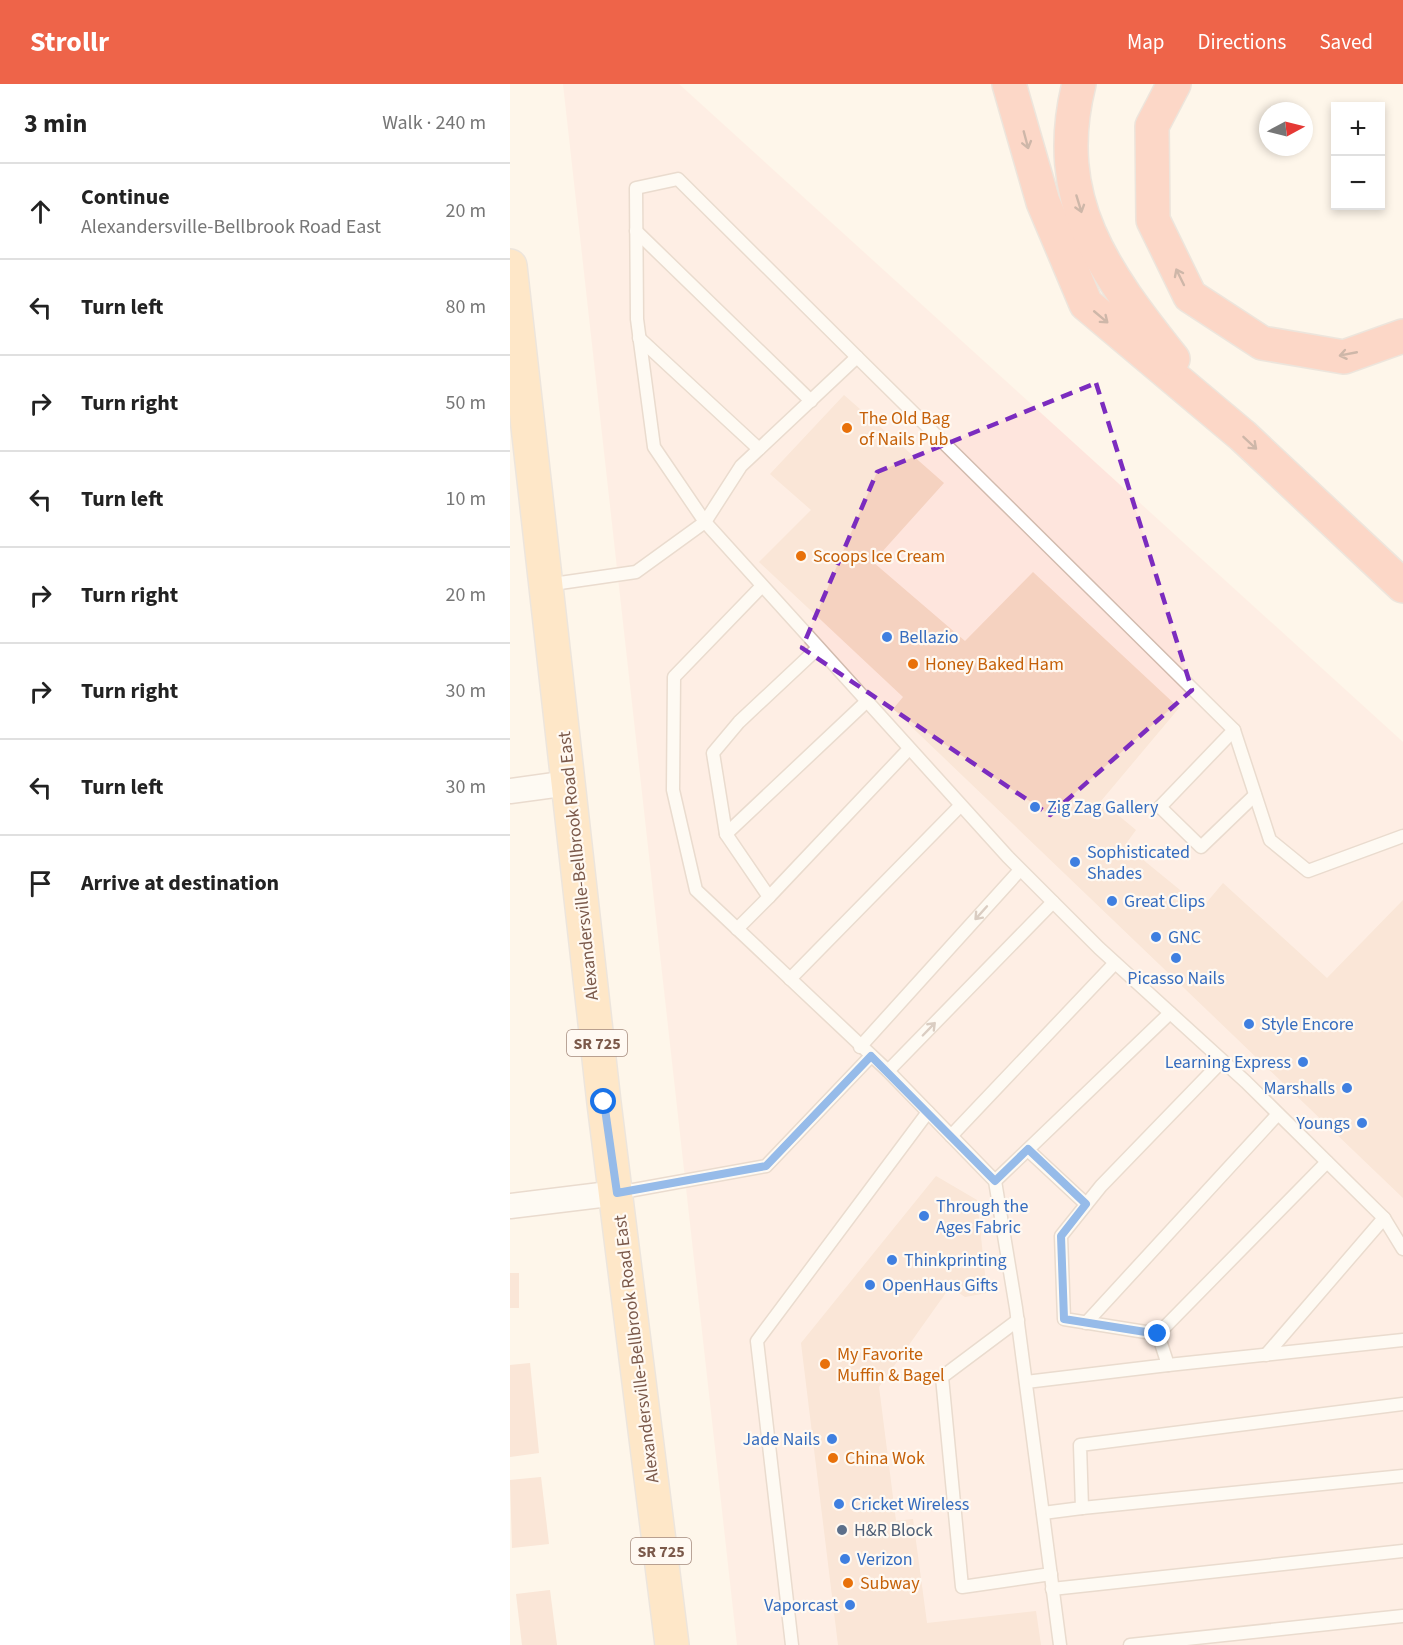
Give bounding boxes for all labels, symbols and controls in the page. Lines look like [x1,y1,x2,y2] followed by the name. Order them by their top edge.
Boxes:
[30,22,109,62] text: Strollr
[1127,27,1165,57] text: Map
[1198,27,1286,57] text: Directions
[1319,27,1373,57] text: Saved
[1259,102,1313,156] north arrow
[1331,102,1385,210] map controls
[1331,102,1385,156] button: +
[24,105,87,142] text: 3 min
[382,109,486,137] text: Walk · 240 m
[1021,130,1032,149] one-way arrow
[1331,156,1385,210] button: −
[81,181,170,213] text: Continue
[1074,194,1085,213] one-way arrow
[24,195,57,228] icon: ahead
[446,197,486,225] text: 20 m
[81,213,381,241] text: Alexandersville-Bellbrook Road East
[1174,268,1186,286] one-way arrow
[24,291,57,324] icon: left
[81,291,163,323] text: Turn left
[446,293,486,321] text: 80 m
[1093,310,1108,324] one-way arrow
[1339,349,1358,360] one-way arrow
[24,387,57,420] icon: right
[81,387,178,419] text: Turn right
[446,389,486,417] text: 50 m
[859,406,950,452] place label: The Old Bag of Nails Pub
[840,421,854,435] marker: The Old Bag of Nails Pub
[1242,436,1257,450] one-way arrow
[24,483,57,516] icon: left
[81,483,163,515] text: Turn left
[446,485,486,513] text: 10 m
[813,544,945,569] place label: Scoops Ice Cream
[794,549,808,563] marker: Scoops Ice Cream
[24,579,57,612] icon: right
[81,579,178,611] text: Turn right
[446,581,486,609] text: 20 m
[899,625,959,650] place label: Bellazio
[880,630,894,644] marker: Bellazio
[925,652,1064,677] place label: Honey Baked Ham
[906,657,920,671] marker: Honey Baked Ham
[24,675,57,708] icon: right
[81,675,178,707] text: Turn right
[446,677,486,705] text: 30 m
[552,730,605,1002] street label: Alexandersville-Bellbrook Road East
[24,771,57,804] icon: left
[81,771,163,803] text: Turn left
[446,773,486,801] text: 30 m
[1047,795,1159,820] place label: Zig Zag Gallery
[1028,800,1042,814] marker: Zig Zag Gallery
[1087,840,1190,886] place label: Sophisticated Shades
[1068,855,1082,869] marker: Sophisticated Shades
[24,867,57,900] icon: arrive
[81,867,279,899] text: Arrive at destination
[1124,889,1205,914] place label: Great Clips
[1105,894,1119,908] marker: Great Clips
[974,905,988,920] one-way arrow
[1168,925,1201,950] place label: GNC
[1149,930,1163,944] marker: GNC
[1169,951,1183,965] marker: Picasso Nails
[1127,966,1225,991] place label: Picasso Nails
[1261,1012,1354,1037] place label: Style Encore
[1242,1017,1256,1031] marker: Style Encore
[921,1021,936,1036] one-way arrow
[567,1030,627,1056] road number: SR 725
[1165,1050,1291,1075] place label: Learning Express
[1296,1055,1310,1069] marker: Learning Express
[1264,1076,1335,1101] place label: Marshalls
[1340,1081,1354,1095] marker: Marshalls
[590,1088,616,1114] route start
[1295,1111,1350,1136] place label: Youngs
[1355,1116,1369,1130] marker: Youngs
[936,1194,1028,1240] place label: Through the Ages Fabric
[917,1209,931,1223] marker: Through the Ages Fabric
[608,1213,665,1484] street label: Alexandersville-Bellbrook Road East
[904,1248,1007,1273] place label: Thinkprinting
[885,1253,899,1267] marker: Thinkprinting
[882,1273,998,1298] place label: OpenHaus Gifts
[863,1278,877,1292] marker: OpenHaus Gifts
[1144,1320,1170,1346] route end
[837,1342,945,1388] place label: My Favorite Muffin & Bagel
[818,1357,832,1371] marker: My Favorite Muffin & Bagel
[743,1427,820,1452] place label: Jade Nails
[825,1432,839,1446] marker: Jade Nails
[845,1446,925,1471] place label: China Wok
[826,1451,840,1465] marker: China Wok
[851,1492,969,1517] place label: Cricket Wireless
[832,1497,846,1511] marker: Cricket Wireless
[854,1518,933,1543] place label: H&R Block
[835,1523,849,1537] marker: H&R Block
[631,1538,691,1564] road number: SR 725
[857,1547,913,1572] place label: Verizon
[838,1552,852,1566] marker: Verizon
[860,1571,920,1596] place label: Subway
[841,1576,855,1590] marker: Subway
[764,1593,838,1618] place label: Vaporcast
[843,1598,857,1612] marker: Vaporcast

